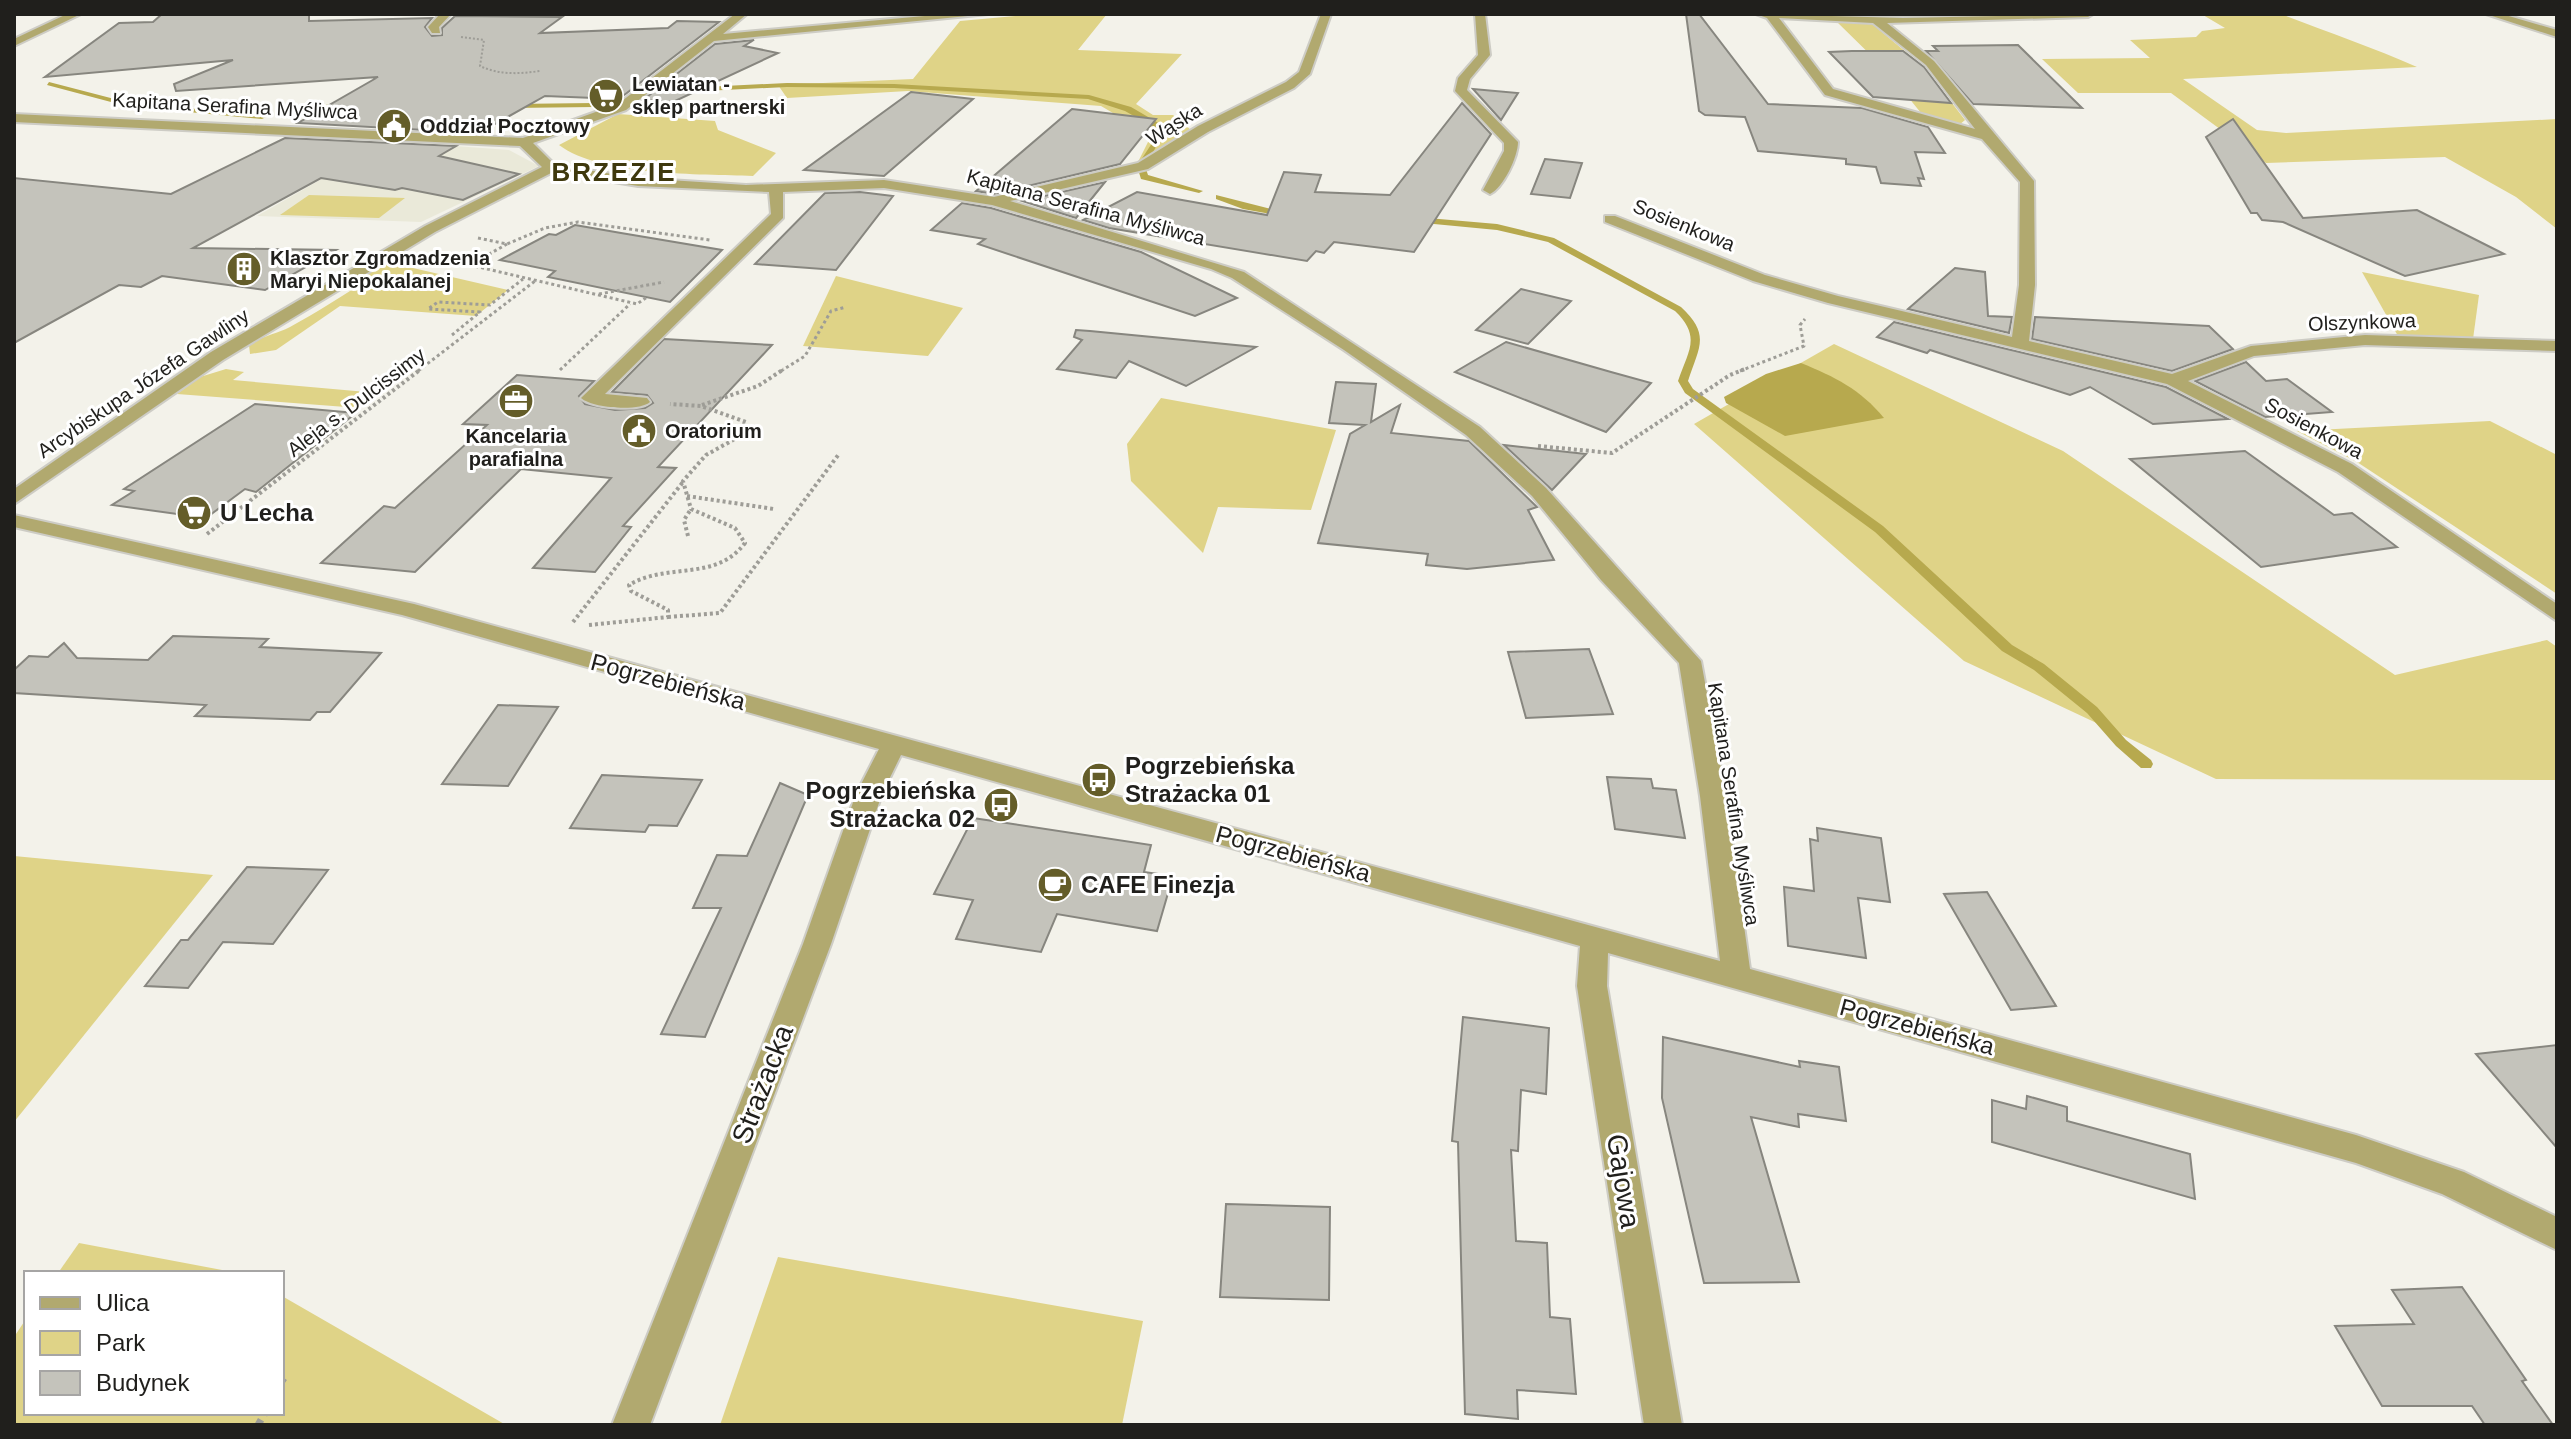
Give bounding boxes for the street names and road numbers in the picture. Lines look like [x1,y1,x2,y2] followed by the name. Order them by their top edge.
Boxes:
[112,89,359,123] street label: Kapitana Serafina Myśliwca
[1142,98,1206,150] street label: Wąska
[964,165,1208,250] street label: Kapitana Serafina Myśliwca
[1630,195,1739,256] street label: Sosienkowa
[33,304,253,462] street label: Arcybiskupa Józefa Gawliny
[2308,309,2417,335] street label: Olszynkowa
[283,343,429,461] street label: Aleja s. Dulcissimy
[2261,393,2368,463] street label: Sosienkowa
[588,648,749,715] street label: Pogrzebieńska
[1704,681,1764,928] street label: Kapitana Serafina Myśliwca
[1213,820,1374,887] street label: Pogrzebieńska
[1837,993,1998,1060] street label: Pogrzebieńska
[726,1020,799,1148] street label: Strażacka
[1601,1132,1646,1231] street label: Gajowa

